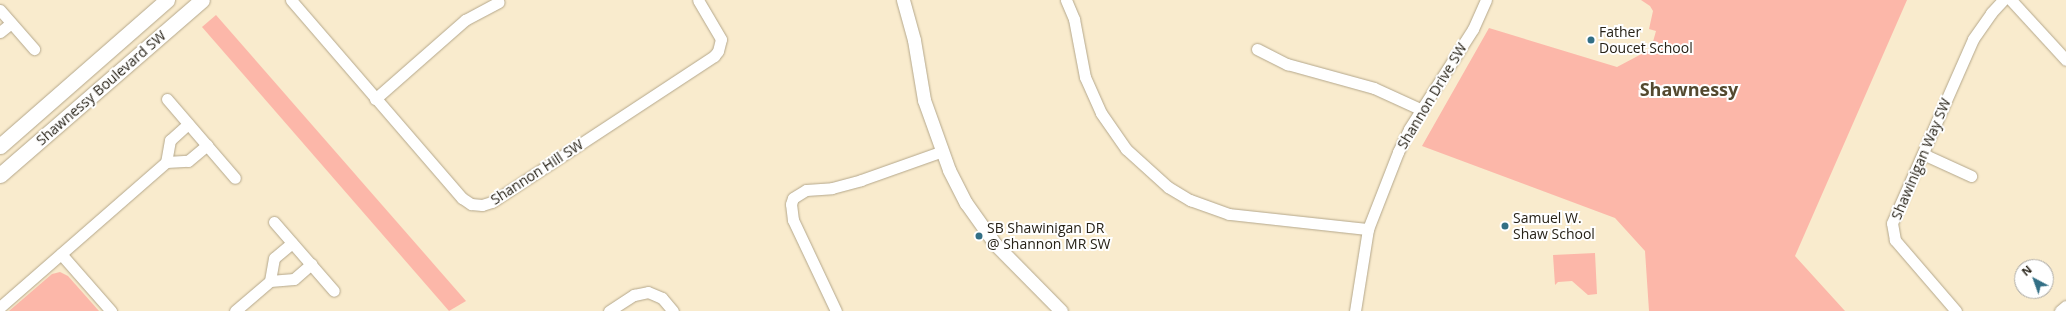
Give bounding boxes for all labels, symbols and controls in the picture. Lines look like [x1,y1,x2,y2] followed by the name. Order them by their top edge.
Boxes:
[1599,24,1693,56] place label: Father Doucet School
[33,27,169,149] street label: Shawnessy Boulevard SW
[1586,35,1596,45] marker: Father Doucet School
[1394,40,1470,152] street label: Shannon Drive SW
[1640,78,1738,100] district label: Shawnessy
[1888,96,1954,222] street label: Shawinigan Way SW
[488,136,586,208] street label: Shannon Hill SW
[1513,210,1595,242] place label: Samuel W. Shaw School
[987,220,1111,252] place label: SB Shawinigan DR @ Shannon MR SW
[1500,221,1510,231] marker: Samuel W. Shaw School
[974,231,984,241] marker: SB Shawinigan DR @ Shannon MR SW
[2014,259,2054,299] north arrow
[2018,262,2035,279] text: N

